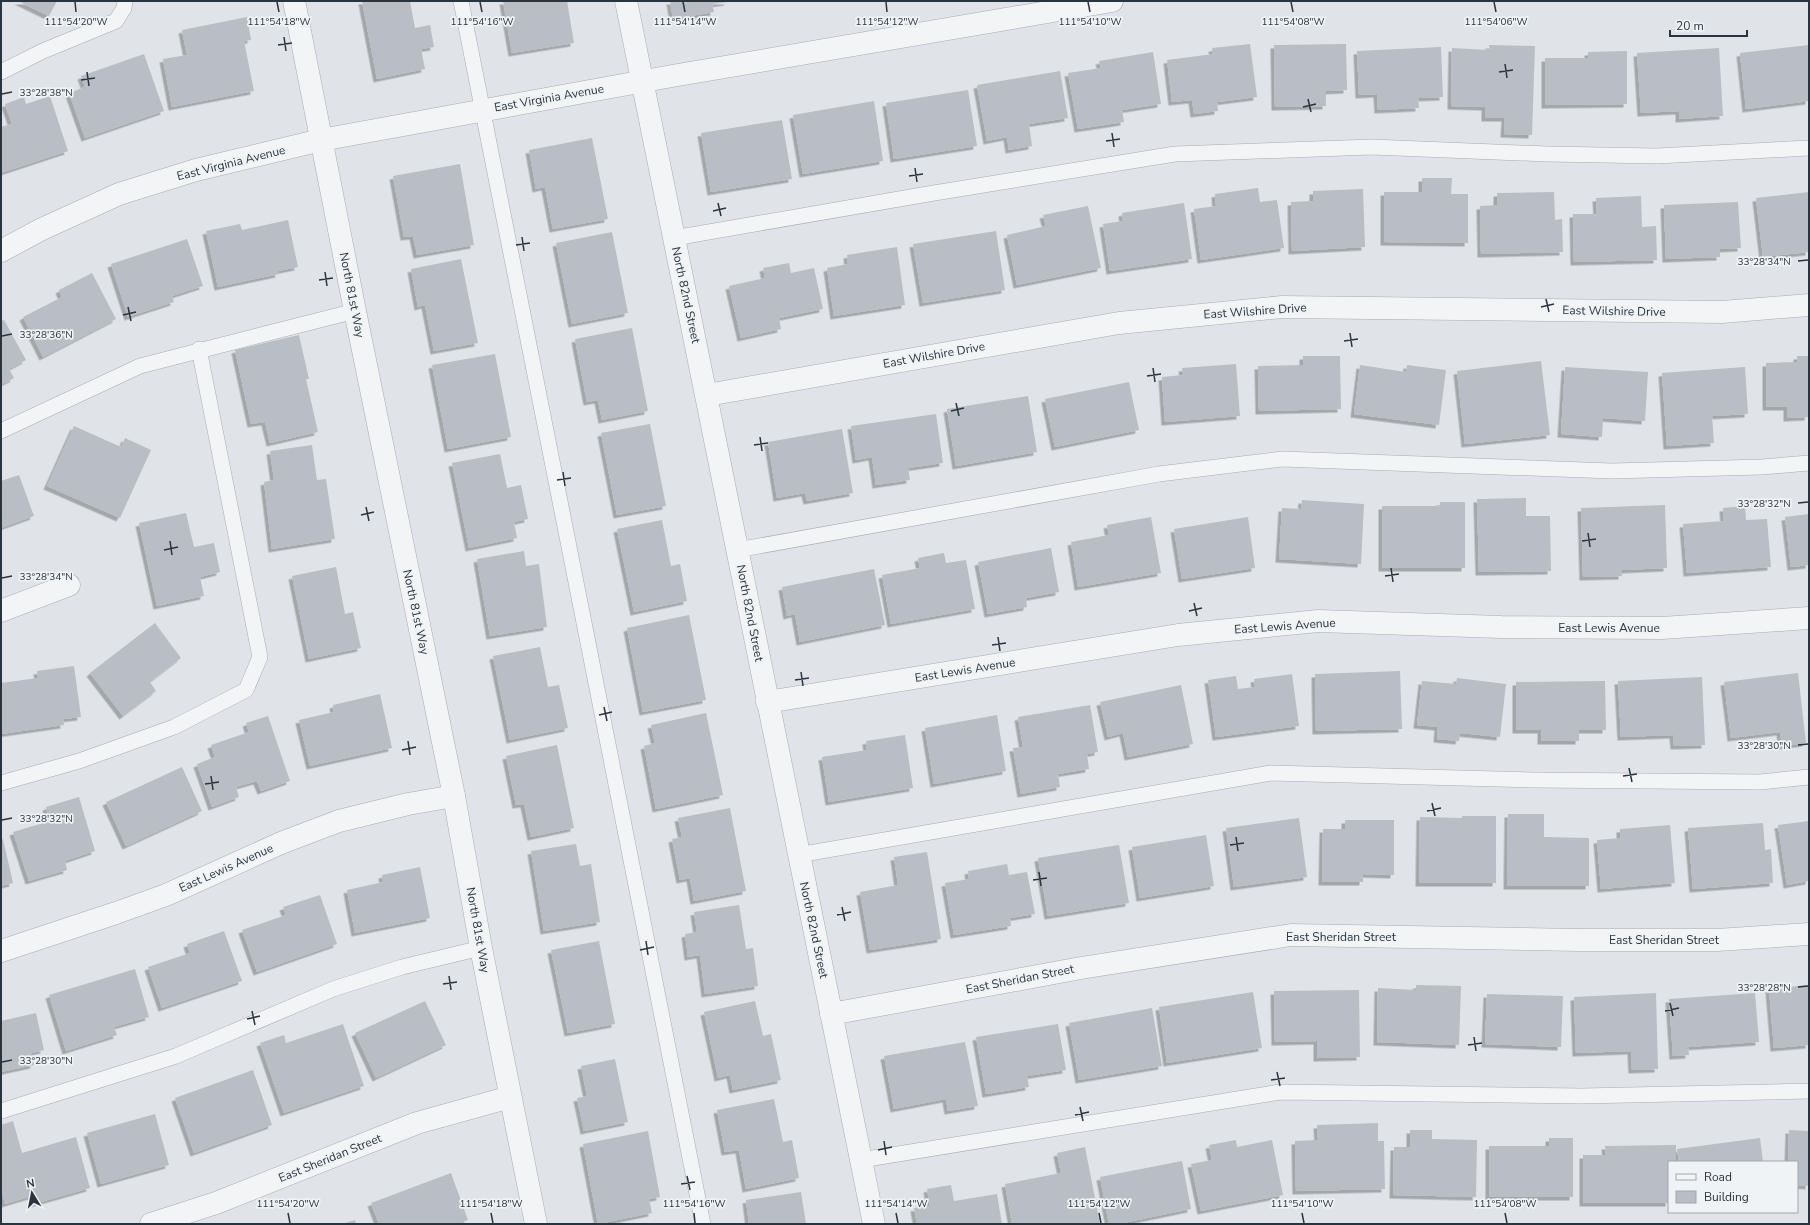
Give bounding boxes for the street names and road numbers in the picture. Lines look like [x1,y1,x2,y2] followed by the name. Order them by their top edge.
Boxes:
[493,80,605,116] street label: East Virginia Avenue
[175,142,287,184] street label: East Virginia Avenue
[668,245,704,346] street label: North 82nd Street
[336,251,368,340] street label: North 81st Way
[1203,299,1307,323] street label: East Wilshire Drive
[1562,302,1666,320] street label: East Wilshire Drive
[882,338,986,372] street label: East Wilshire Drive
[733,563,767,664] street label: North 82nd Street
[399,568,433,657] street label: North 81st Way
[1234,614,1336,638] street label: East Lewis Avenue
[1558,620,1660,636] street label: East Lewis Avenue
[914,654,1016,686] street label: East Lewis Avenue
[176,840,276,896] street label: East Lewis Avenue
[796,880,832,981] street label: North 82nd Street
[463,886,494,975] street label: North 81st Way
[1286,929,1397,945] street label: East Sheridan Street
[1609,932,1720,948] street label: East Sheridan Street
[965,961,1076,997] street label: East Sheridan Street
[276,1130,385,1186] street label: East Sheridan Street

